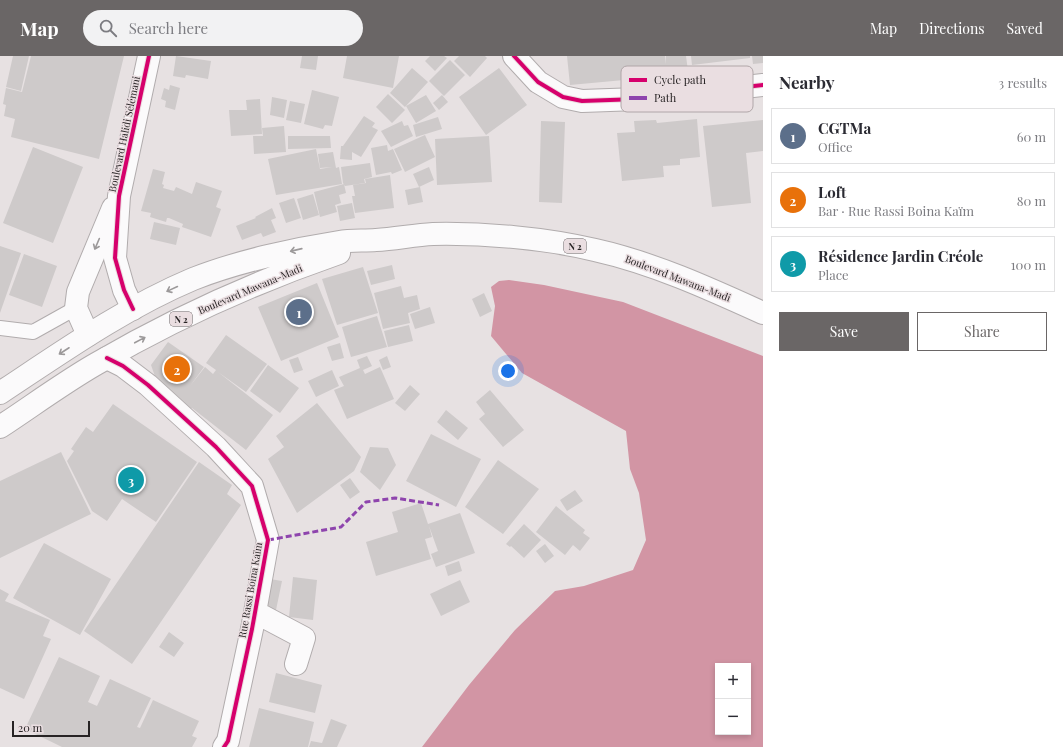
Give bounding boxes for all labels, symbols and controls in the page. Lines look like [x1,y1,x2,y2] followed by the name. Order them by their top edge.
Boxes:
[83,10,363,46] search box
[20,15,59,41] text: Map
[97,17,119,39] icon: search
[129,18,208,38] text: Search here
[870,19,897,38] text: Map
[919,19,985,38] text: Directions
[1007,19,1043,38] text: Saved
[621,66,753,112] legend
[779,71,834,93] text: Nearby
[654,72,706,87] text: Cycle path
[998,74,1047,91] text: 3 results
[105,75,143,193] street label: Boulevard Halidi Sélémani
[654,90,677,105] text: Path
[818,118,871,138] text: CGTMa
[791,128,795,145] text: 1
[1017,128,1046,145] text: 60 m
[818,138,853,155] text: Office
[818,182,846,202] text: Loft
[790,192,796,209] text: 2
[1017,192,1046,209] text: 80 m
[818,202,974,219] text: Bar · Rue Rassi Boina Kaïm
[93,238,100,250] one-way arrow
[564,239,586,253] road number: N 2
[818,246,983,266] text: Résidence Jardin Créole
[290,247,303,255] one-way arrow
[623,251,733,305] street label: Boulevard Mawana-Madi
[790,256,796,273] text: 3
[1011,256,1046,273] text: 100 m
[196,261,304,317] street label: Boulevard Mawana-Madi
[818,266,849,283] text: Place
[167,286,179,293] one-way arrow
[286,297,312,327] pin: 1
[170,312,192,326] road number: N 2
[779,312,909,351] button: Save
[917,312,1047,351] button: Share
[133,335,145,343] one-way arrow
[59,347,70,355] one-way arrow
[164,354,190,384] pin: 2
[498,361,518,381] your location
[118,465,144,495] pin: 3
[235,541,265,639] street label: Rue Rassi Boina Kaïm
[715,663,751,735] map controls
[715,663,751,699] button: +
[715,699,751,735] button: −
[12,719,90,738] scale bar
[18,720,42,735] text: 20 m

